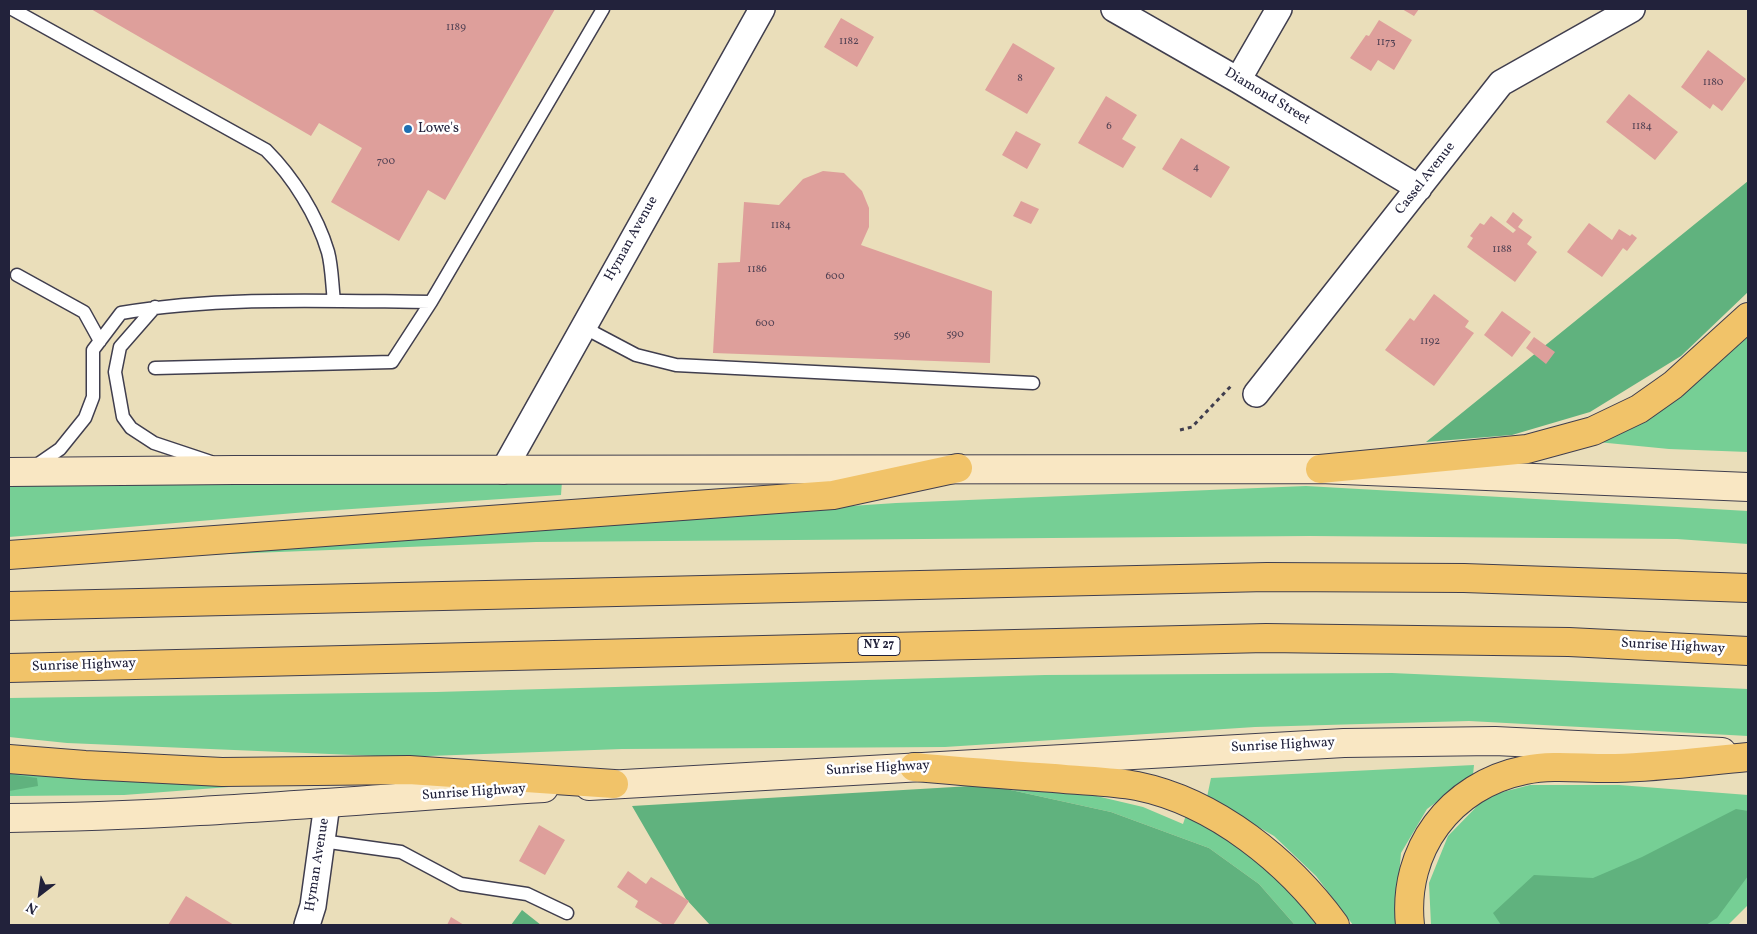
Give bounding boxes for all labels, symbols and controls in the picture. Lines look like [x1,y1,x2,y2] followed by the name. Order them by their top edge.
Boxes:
[446,21,466,35] house number: 1189
[839,35,859,49] house number: 1182
[1376,36,1396,50] house number: 1173
[1221,65,1313,129] street label: Diamond Street
[1017,72,1023,86] house number: 8
[1703,76,1723,90] house number: 1180
[1106,120,1112,134] house number: 6
[1632,120,1652,134] house number: 1184
[418,121,459,137] place label: Lowe's
[402,123,414,135] marker: Lowe's
[1392,139,1460,219] street label: Cassel Avenue
[377,155,395,169] house number: 700
[1193,161,1199,175] house number: 4
[602,194,662,284] street label: Hyman Avenue
[771,219,791,233] house number: 1184
[1492,243,1512,257] house number: 1188
[747,263,767,277] house number: 1186
[825,270,845,284] house number: 600
[755,317,775,331] house number: 600
[946,328,964,342] house number: 590
[894,329,910,343] house number: 596
[1420,335,1440,349] house number: 1192
[858,636,900,656] road number: NY 27
[1621,636,1725,658] street label: Sunrise Highway
[32,656,136,676] street label: Sunrise Highway
[1231,735,1335,757] street label: Sunrise Highway
[826,758,930,780] street label: Sunrise Highway
[421,781,527,805] street label: Sunrise Highway
[302,817,334,913] street label: Hyman Avenue
[15,869,65,919] north arrow
[23,897,41,918] text: N

